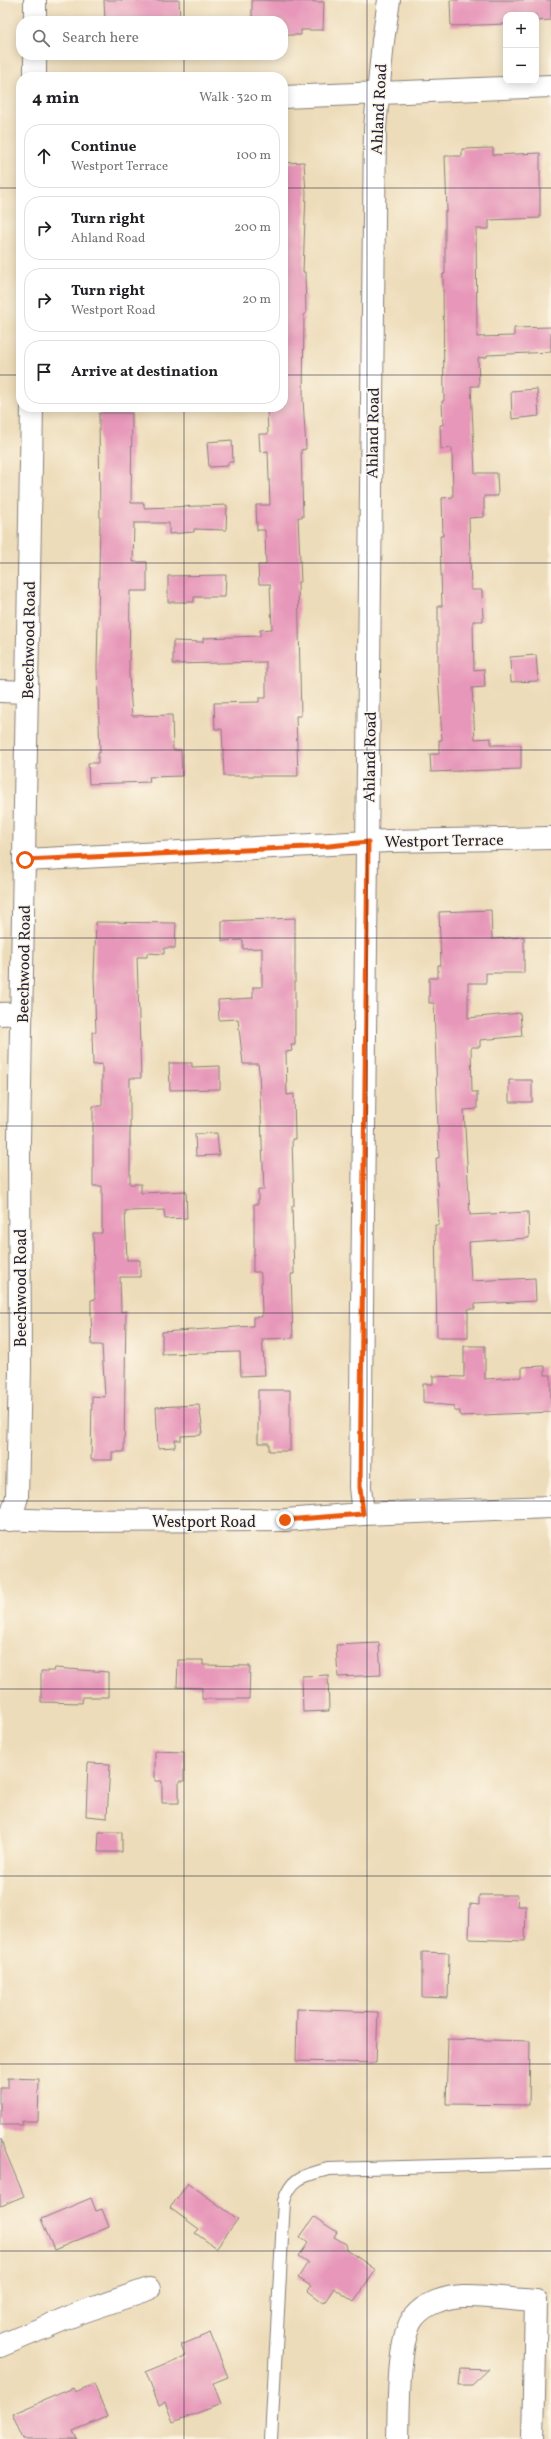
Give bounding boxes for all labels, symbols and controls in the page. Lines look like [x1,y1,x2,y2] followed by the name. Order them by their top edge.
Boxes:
[503,12,539,84] map controls
[503,12,539,48] button: +
[16,16,288,60] search box
[30,27,52,49] icon: search
[62,28,139,49] text: Search here
[503,48,539,84] button: −
[367,63,393,155] street label: Ahland Road
[32,87,79,110] text: 4 min
[199,89,272,107] text: Walk · 320 m
[71,137,136,158] text: Continue
[33,145,55,167] icon: ahead
[236,147,271,165] text: 100 m
[71,158,168,176] text: Westport Terrace
[71,209,145,230] text: Turn right
[33,217,55,239] icon: right
[234,219,271,237] text: 200 m
[71,230,145,248] text: Ahland Road
[71,281,145,302] text: Turn right
[33,289,55,311] icon: right
[242,291,271,309] text: 20 m
[71,302,156,320] text: Westport Road
[33,361,55,383] icon: arrive
[71,362,218,383] text: Arrive at destination
[362,387,386,479] street label: Ahland Road
[18,581,42,699] street label: Beechwood Road
[359,711,383,803] street label: Ahland Road
[384,830,504,854] street label: Westport Terrace
[16,851,34,869] route start
[13,905,37,1023] street label: Beechwood Road
[11,1229,33,1347] street label: Beechwood Road
[276,1511,294,1529] route end
[152,1512,256,1534] street label: Westport Road

